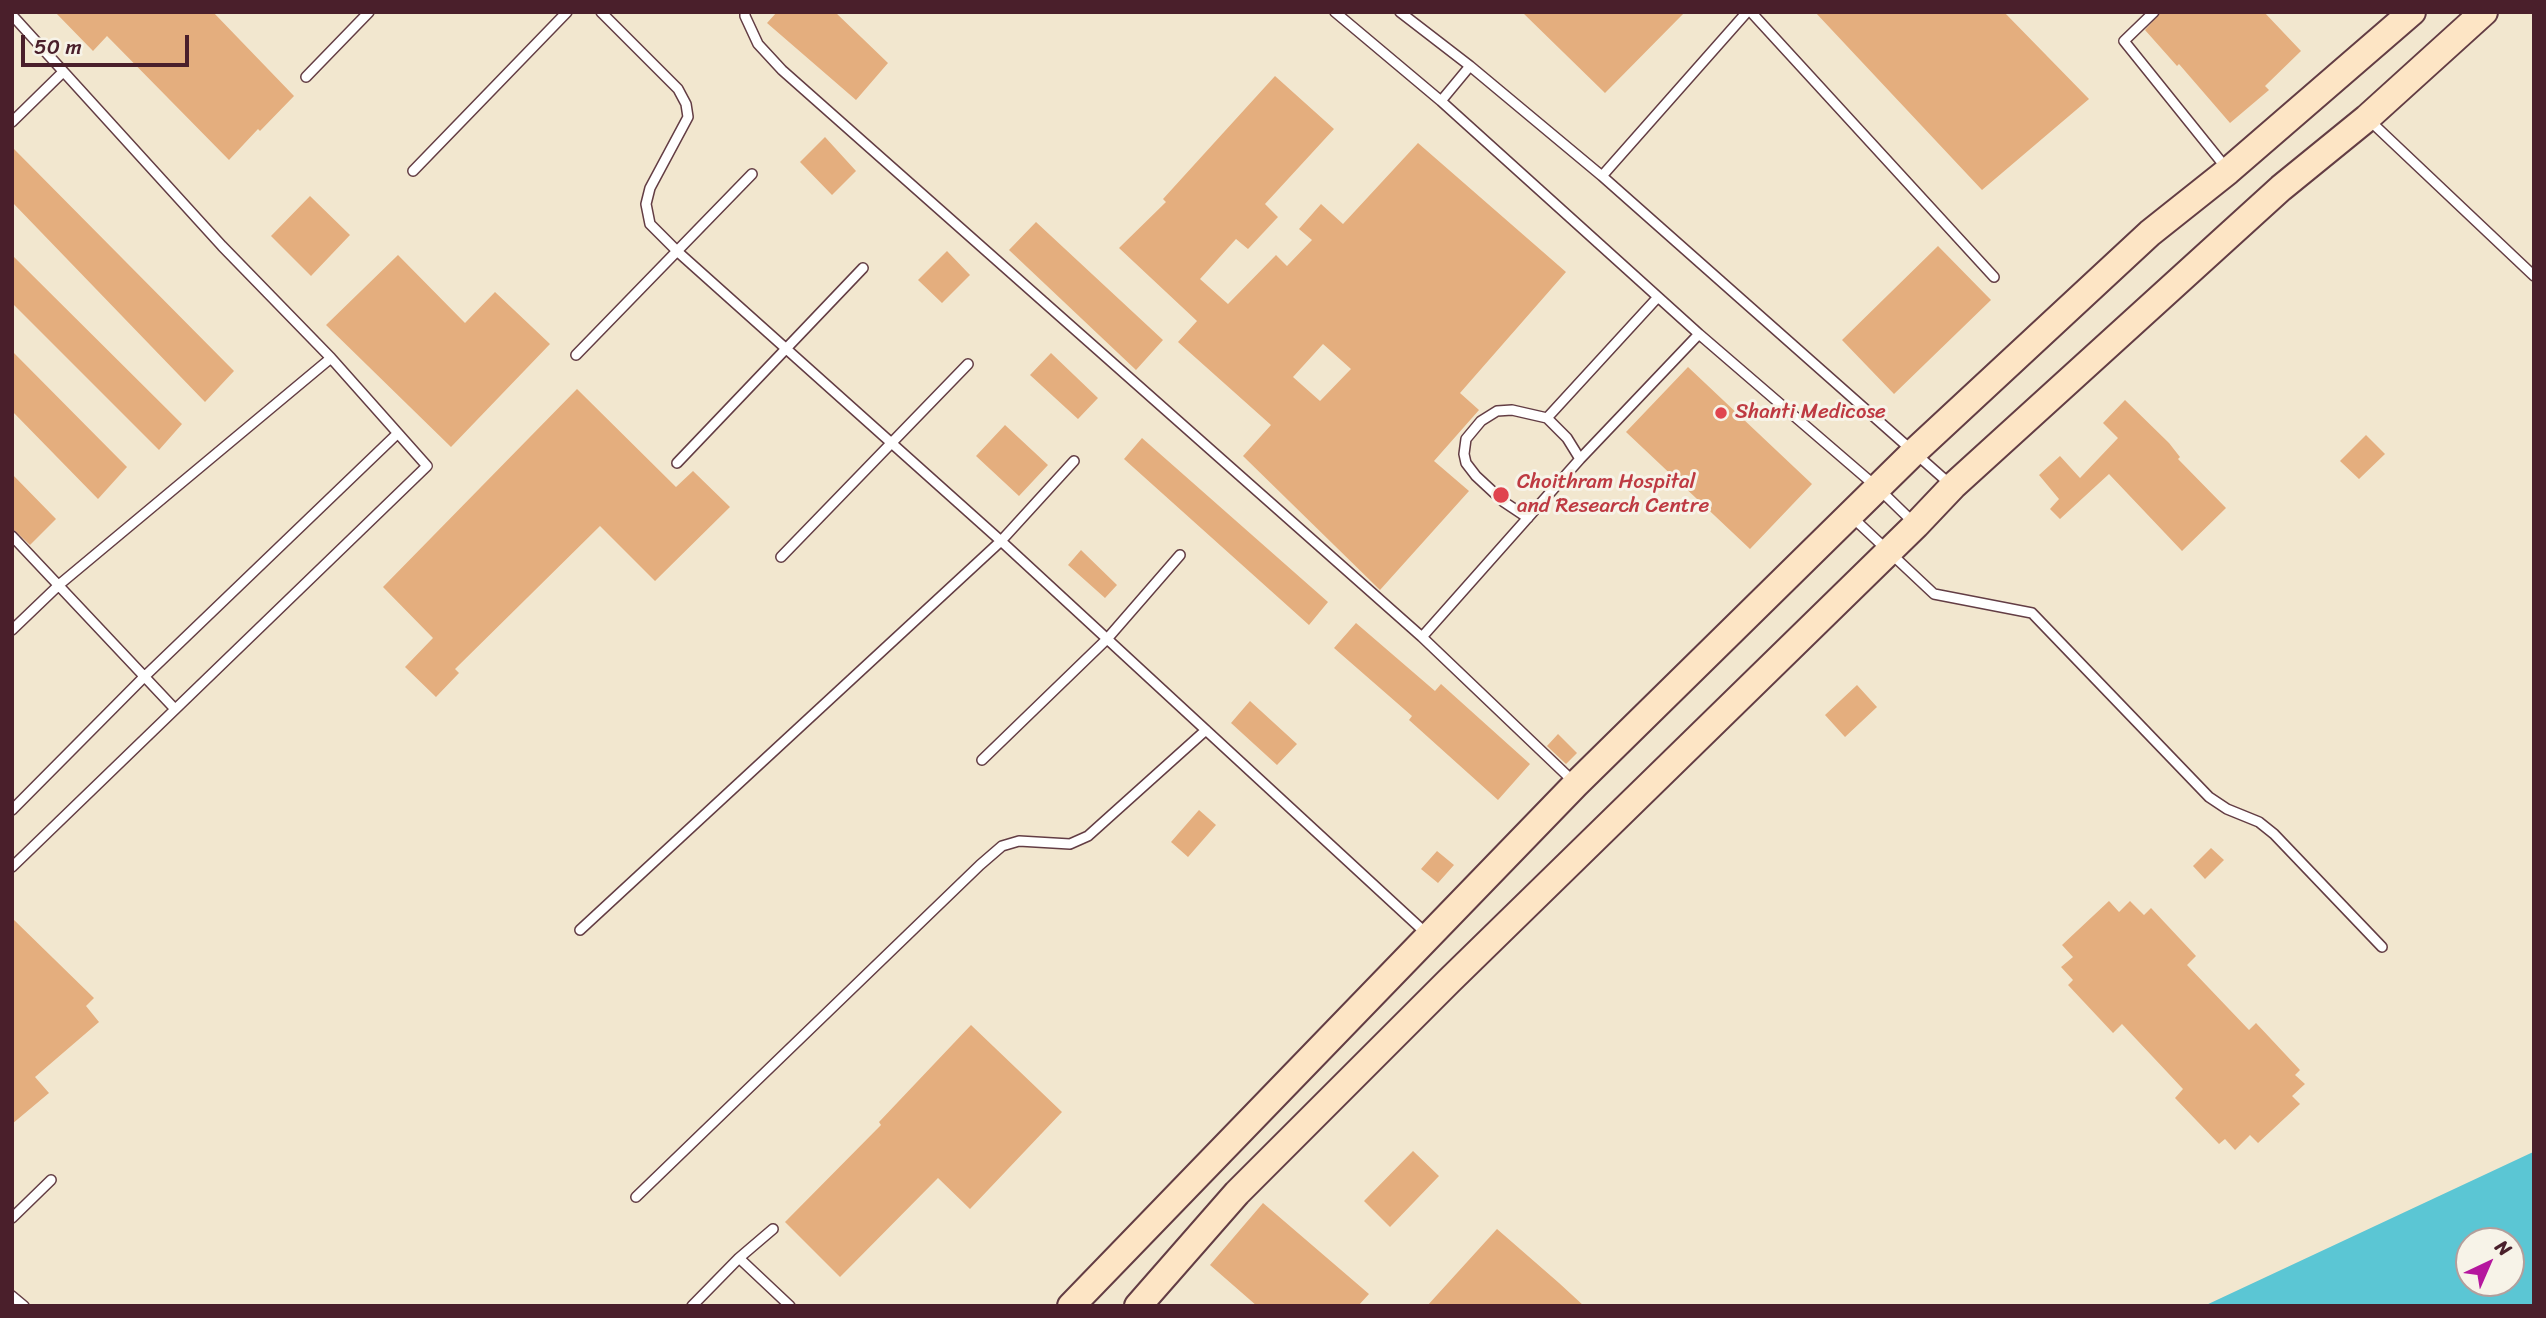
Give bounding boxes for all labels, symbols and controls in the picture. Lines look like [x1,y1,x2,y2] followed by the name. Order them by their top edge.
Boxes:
[24,21,192,65] scale bar
[34,28,82,66] text: 50 m
[1735,400,1886,426] place label: Shanti Medicose
[1713,405,1729,421] marker: Shanti Medicose
[1517,470,1709,520] place label: Choithram Hospital and Research Centre
[1491,485,1511,505] marker: Choithram Hospital and Research Centre
[2455,1227,2525,1297] north arrow
[2487,1232,2520,1264] text: N

